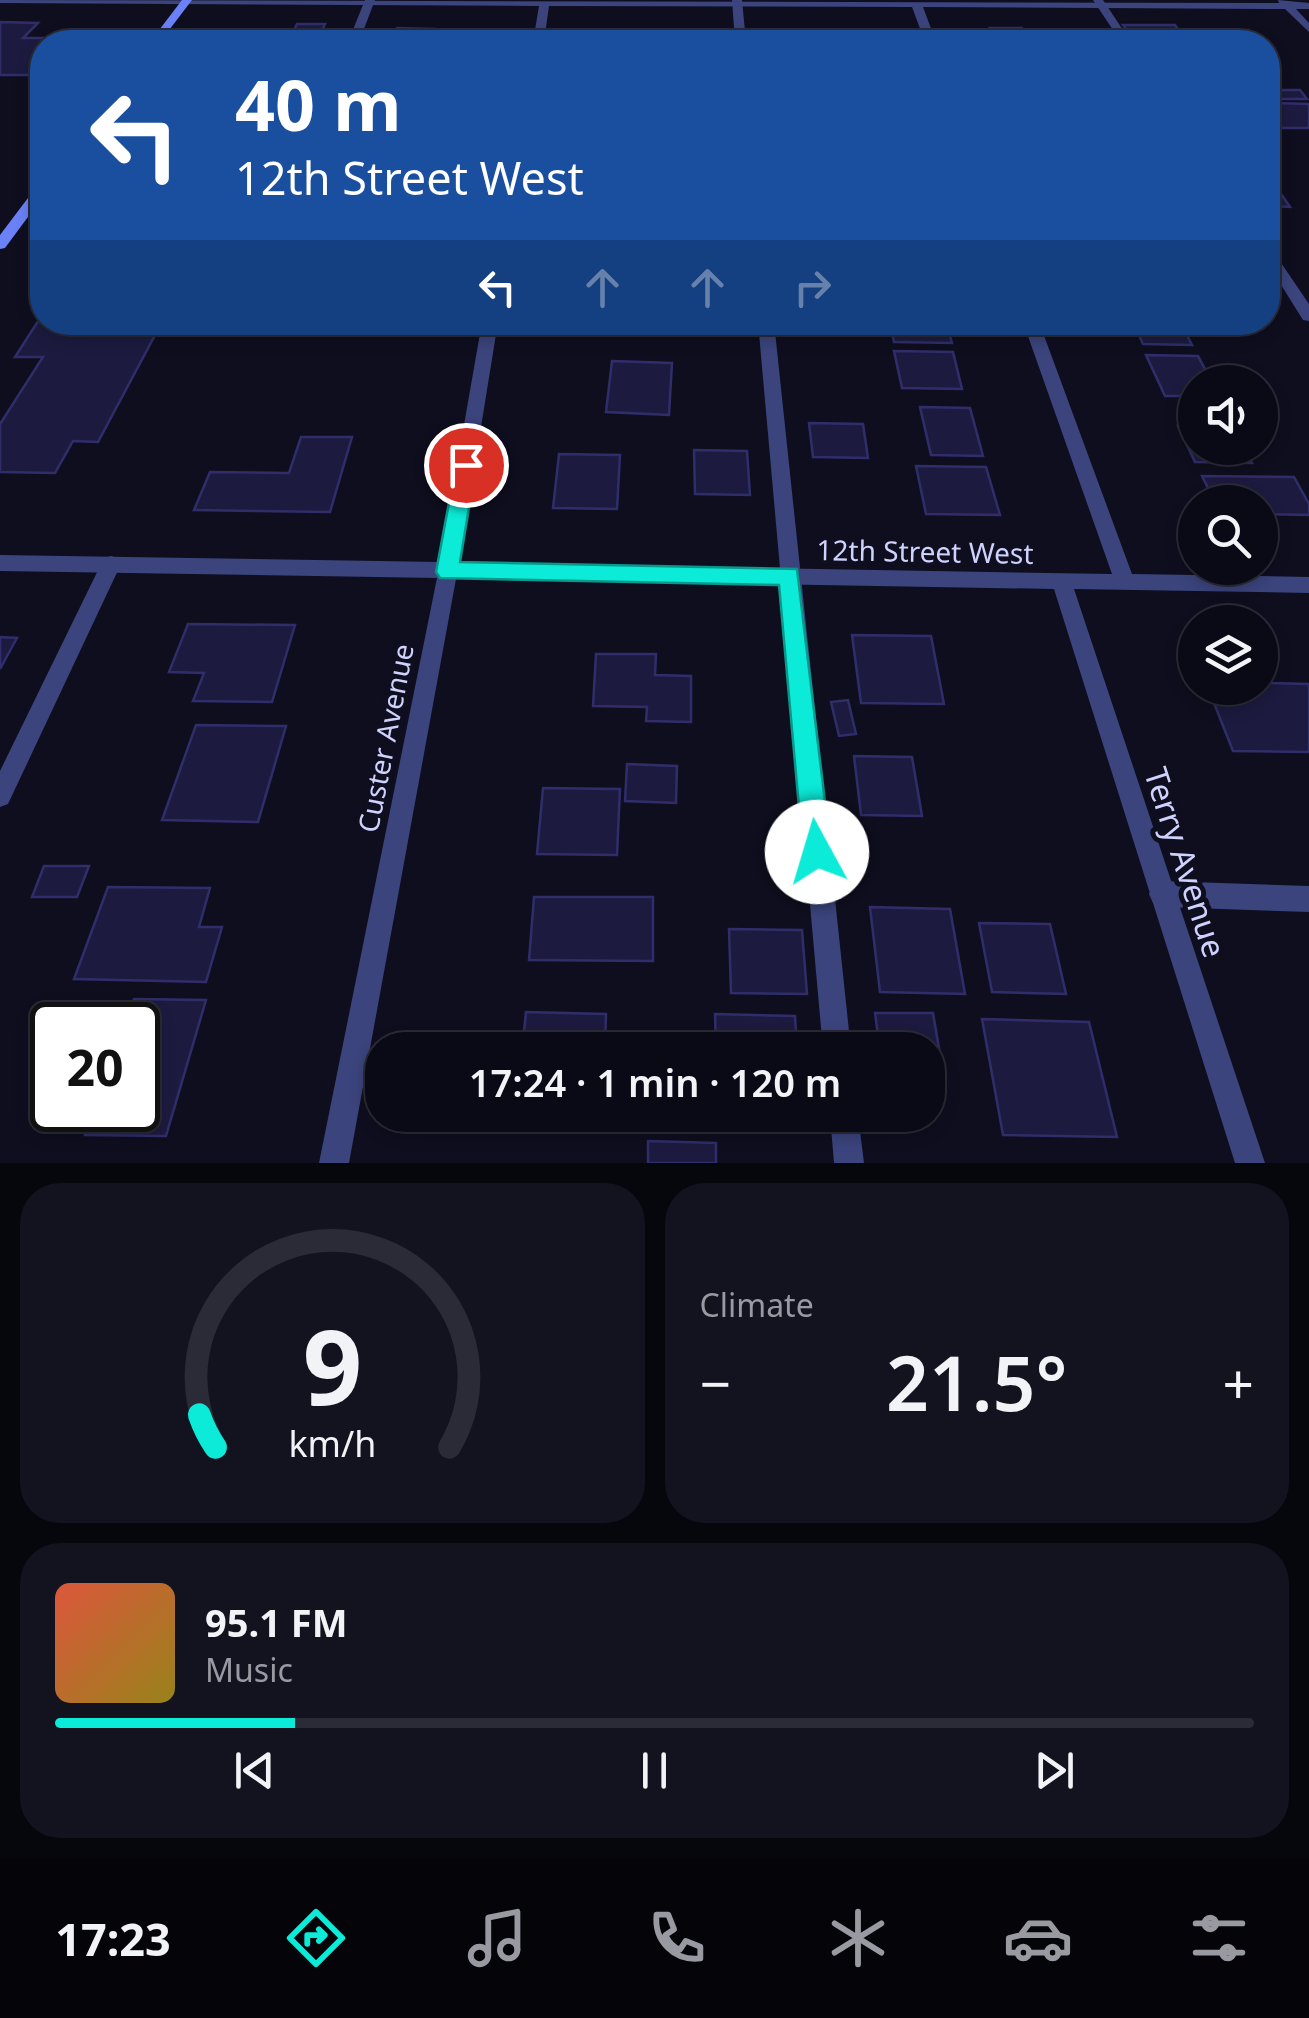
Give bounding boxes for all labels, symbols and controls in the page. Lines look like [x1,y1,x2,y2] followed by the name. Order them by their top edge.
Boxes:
[235,56,402,152] text: 40 m
[70,70,200,200] icon: left
[235,147,584,208] text: 12th Street West
[470,260,525,315] icon: left
[575,260,630,315] icon: ahead
[680,260,735,315] icon: ahead
[785,260,840,315] icon: right
[1178,365,1278,705] map controls
[1178,365,1278,465] button: sound
[424,423,509,508] pin
[439,438,494,493] icon: arrive
[1178,485,1278,585] button: search
[816,530,1034,572] street label: 12th Street West
[1178,605,1278,705] button: layers
[348,640,422,836] street label: Custer Avenue
[1135,762,1237,962] street label: Terry Avenue
[765,800,869,904] position arrow
[30,1002,160,1132] speed limit sign: 20
[469,1056,841,1108] text: 17:24 · 1 min · 120 m
[700,1283,814,1326] text: Climate
[303,1294,362,1435] text: 9
[886,1331,1067,1433] text: 21.5°
[700,1345,731,1420] text: −
[1223,1345,1254,1420] text: +
[288,1419,376,1467] text: km/h
[205,1596,347,1648] text: 95.1 FM
[205,1648,293,1691] text: Music
[227,1743,282,1798] icon: previous
[627,1743,682,1798] icon: pause
[1027,1743,1082,1798] icon: next
[281,1903,351,1973] icon: directions
[462,1903,532,1973] icon: music
[642,1903,712,1973] icon: phone
[823,1903,893,1973] icon: climate
[1003,1903,1073,1973] icon: car
[1184,1903,1254,1973] icon: filters
[55,1908,171,1969] text: 17:23

